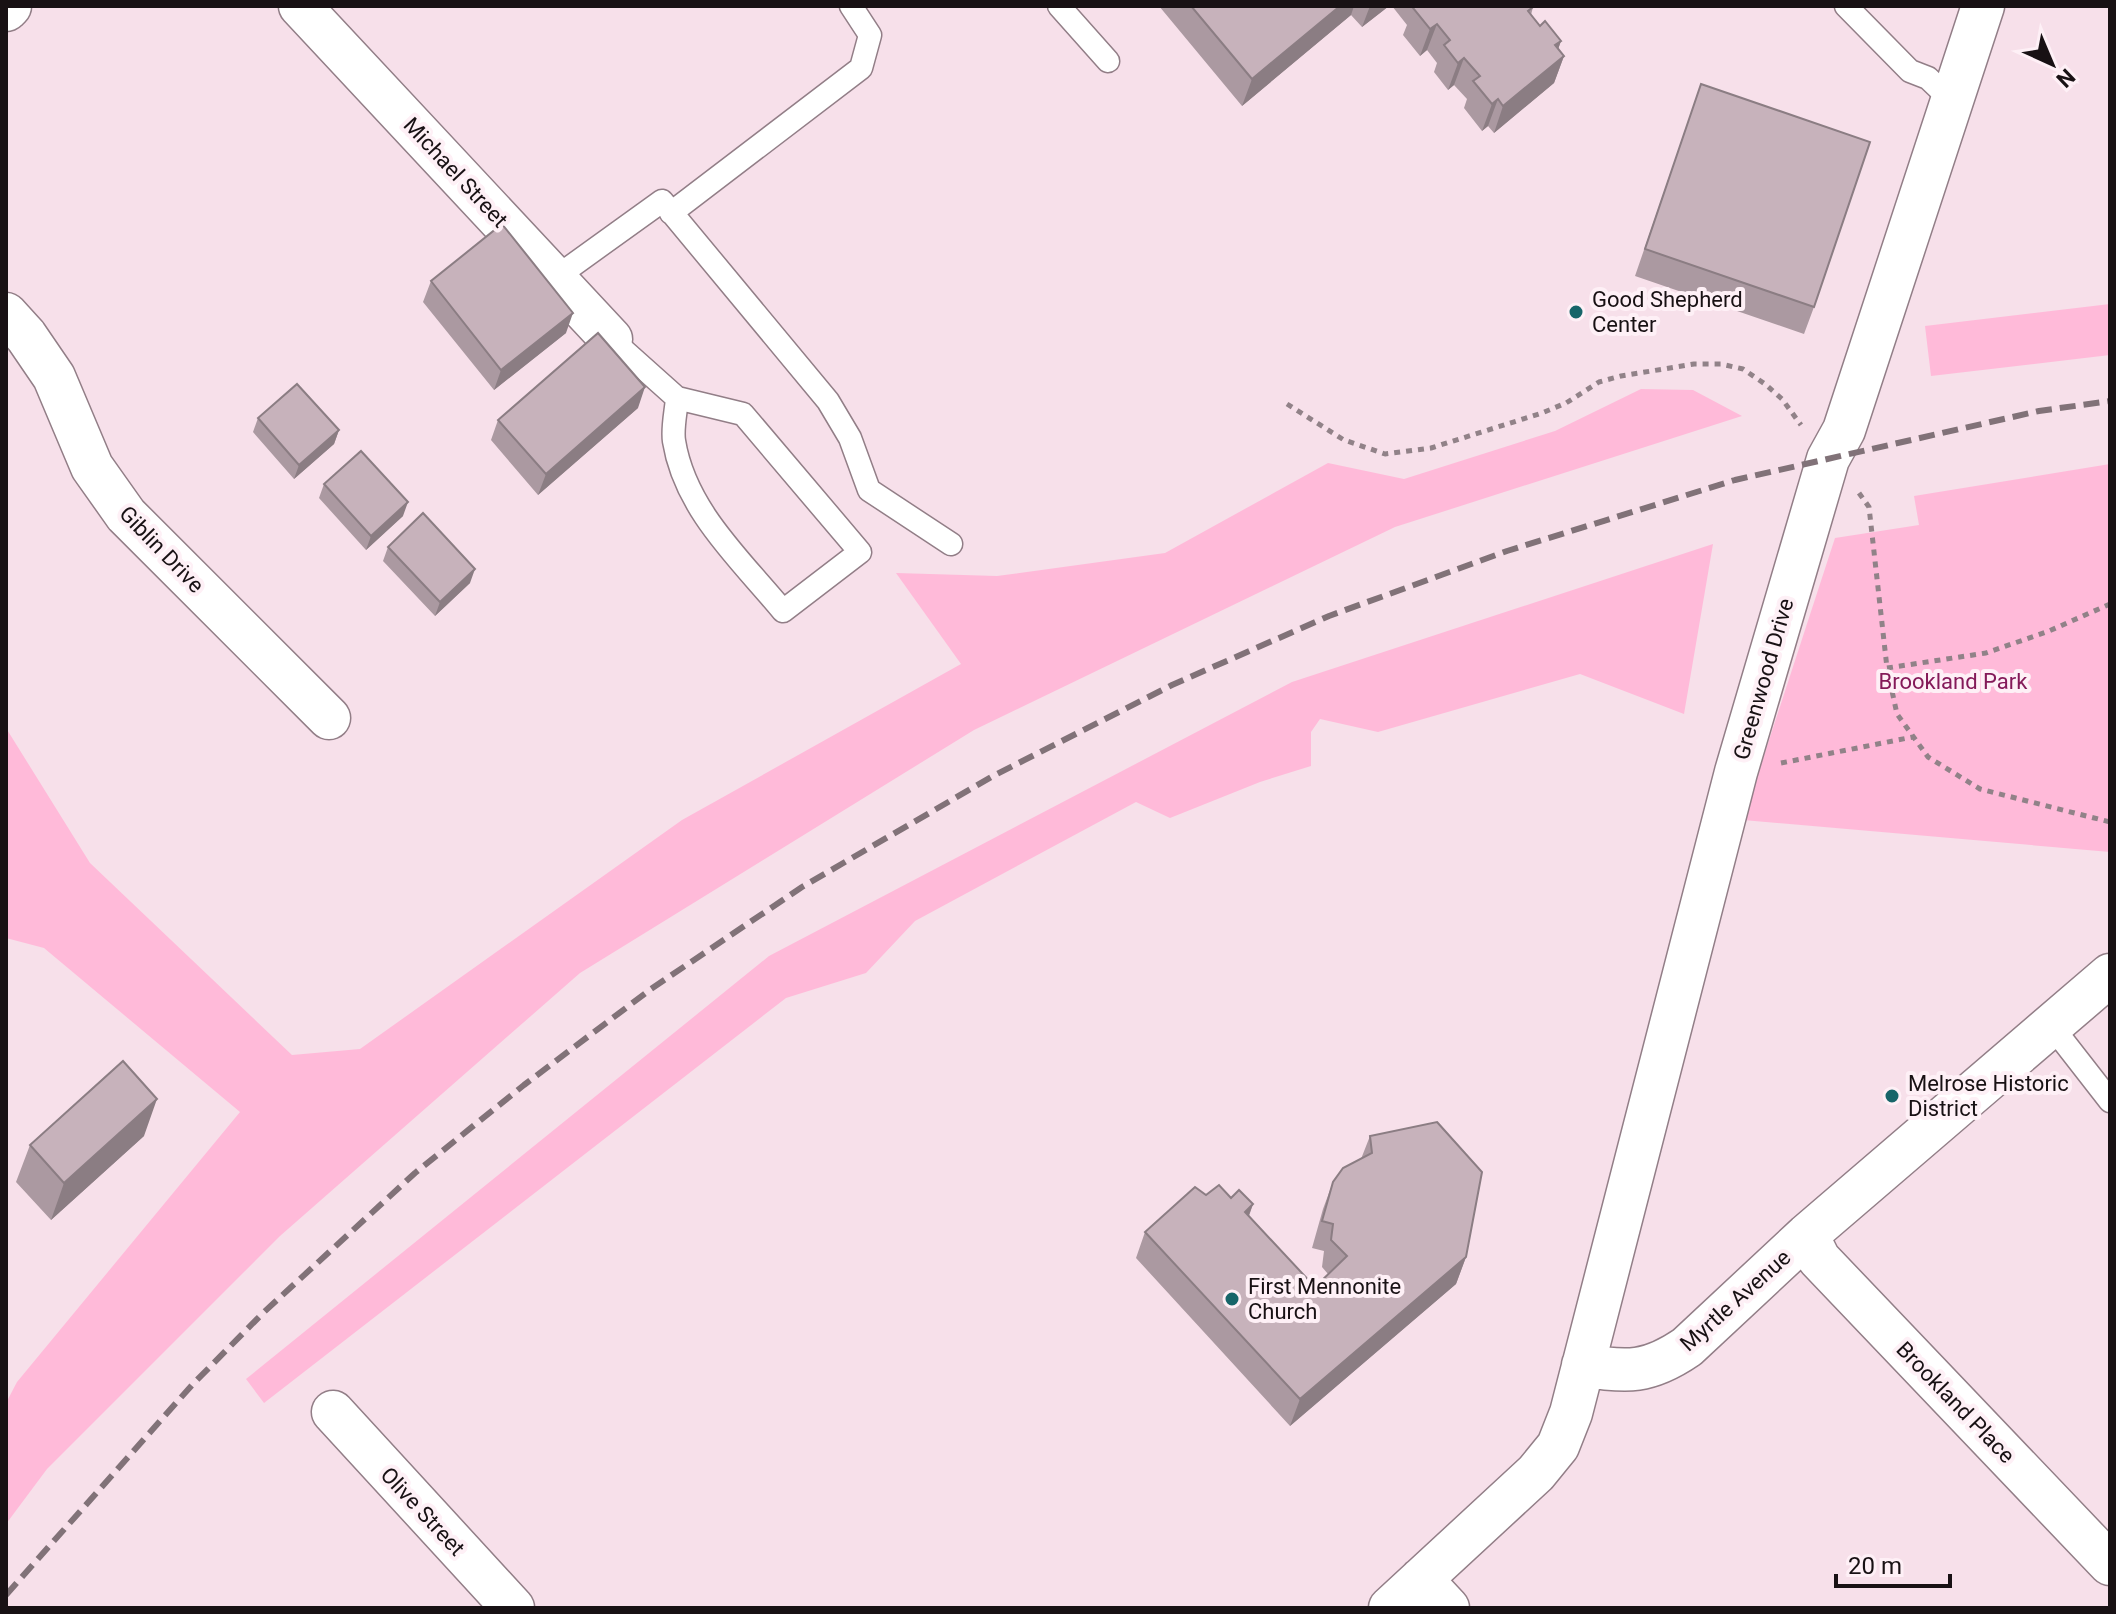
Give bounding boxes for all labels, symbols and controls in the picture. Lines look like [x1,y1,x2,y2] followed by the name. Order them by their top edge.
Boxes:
[2012,24,2092,104] north arrow
[2051,64,2080,92] text: N
[399,112,513,232] street label: Michael Street
[1592,287,1743,337] place label: Good Shepherd Center
[1567,303,1585,321] marker: Good Shepherd Center
[114,501,209,598] street label: Giblin Drive
[1728,596,1798,763] street label: Greenwood Drive
[1879,669,2028,694] park label: Brookland Park
[1908,1071,2069,1121] place label: Melrose Historic District
[1883,1087,1901,1105] marker: Melrose Historic District
[1675,1245,1795,1356] street label: Myrtle Avenue
[1248,1274,1401,1324] place label: First Mennonite Church
[1223,1290,1241,1308] marker: First Mennonite Church
[1891,1337,2020,1468] street label: Brookland Place
[375,1462,470,1561] street label: Olive Street
[1836,1538,1950,1588] scale bar
[1848,1552,1902,1580] text: 20 m

